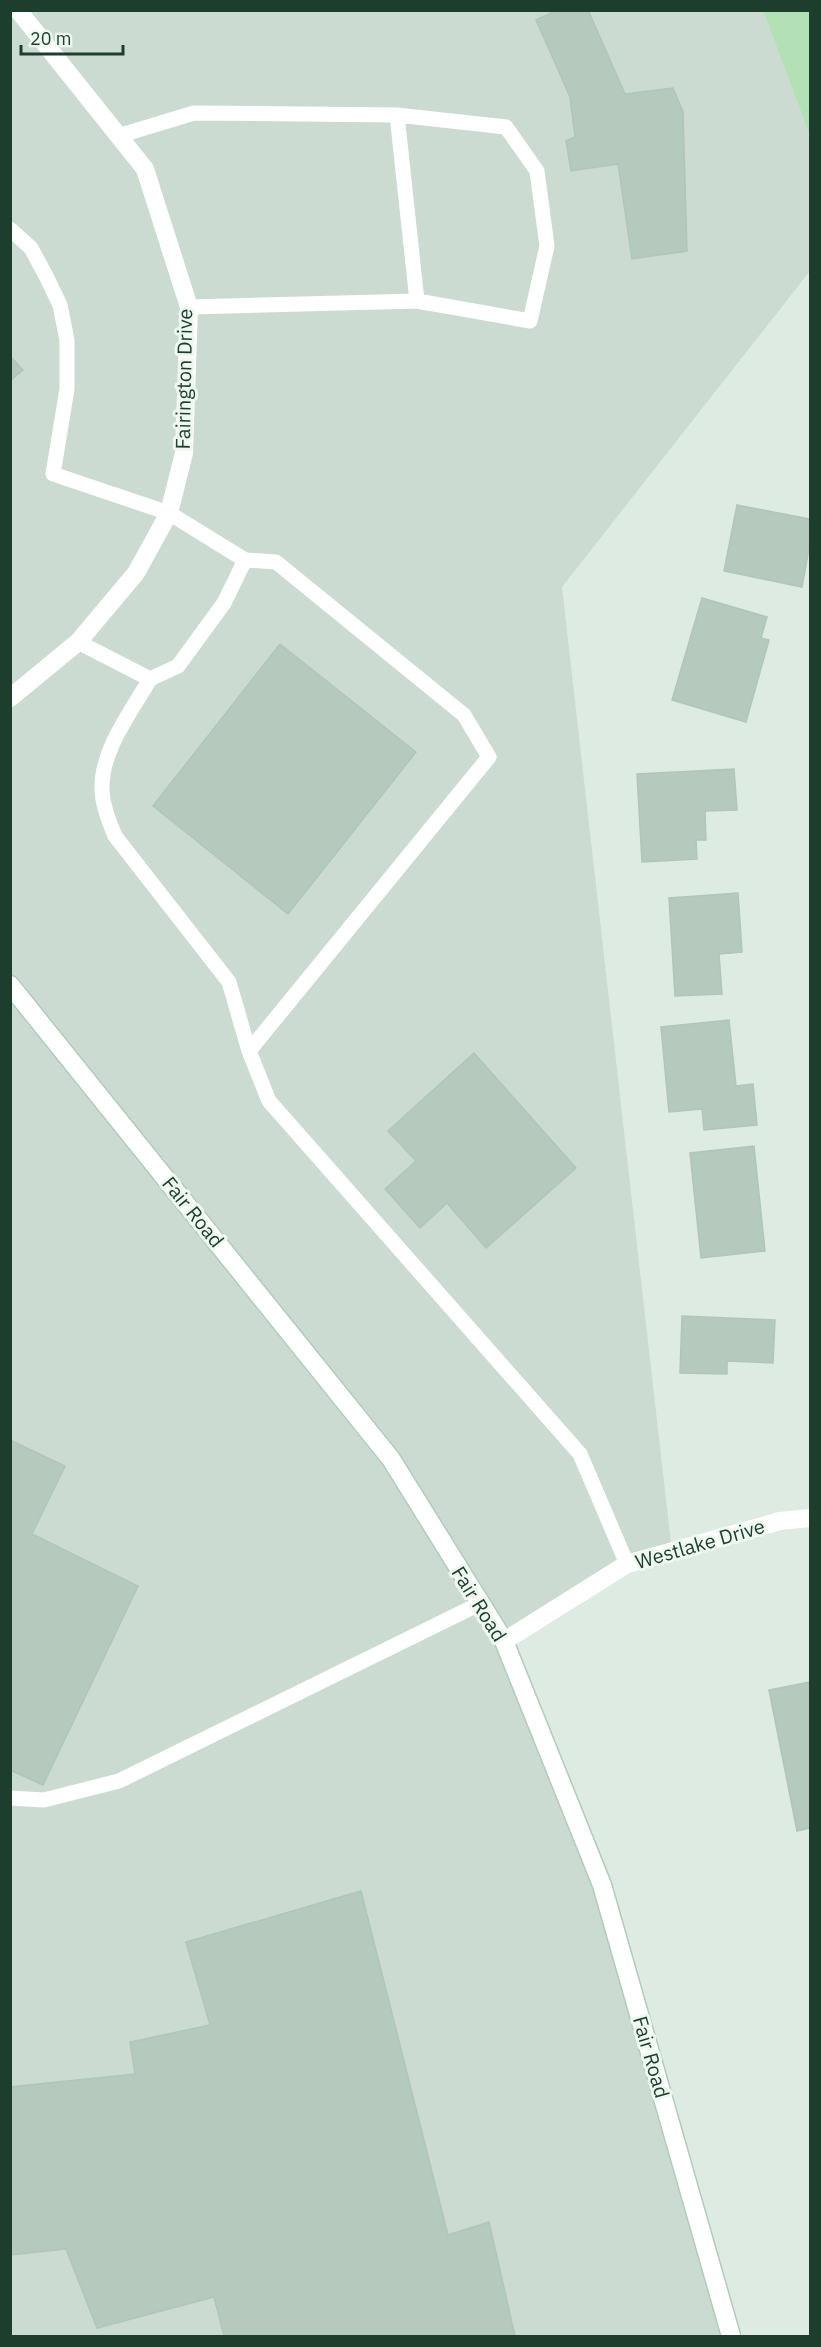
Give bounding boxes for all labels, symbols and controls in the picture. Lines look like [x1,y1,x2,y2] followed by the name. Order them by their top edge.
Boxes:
[21,18,123,56] scale bar
[30,27,72,50] text: 20 m
[169,308,198,450] street label: Fairington Drive
[156,1171,230,1253] street label: Fair Road
[632,1512,768,1575] street label: Westlake Drive
[446,1561,513,1647] street label: Fair Road
[627,2013,676,2101] street label: Fair Road

